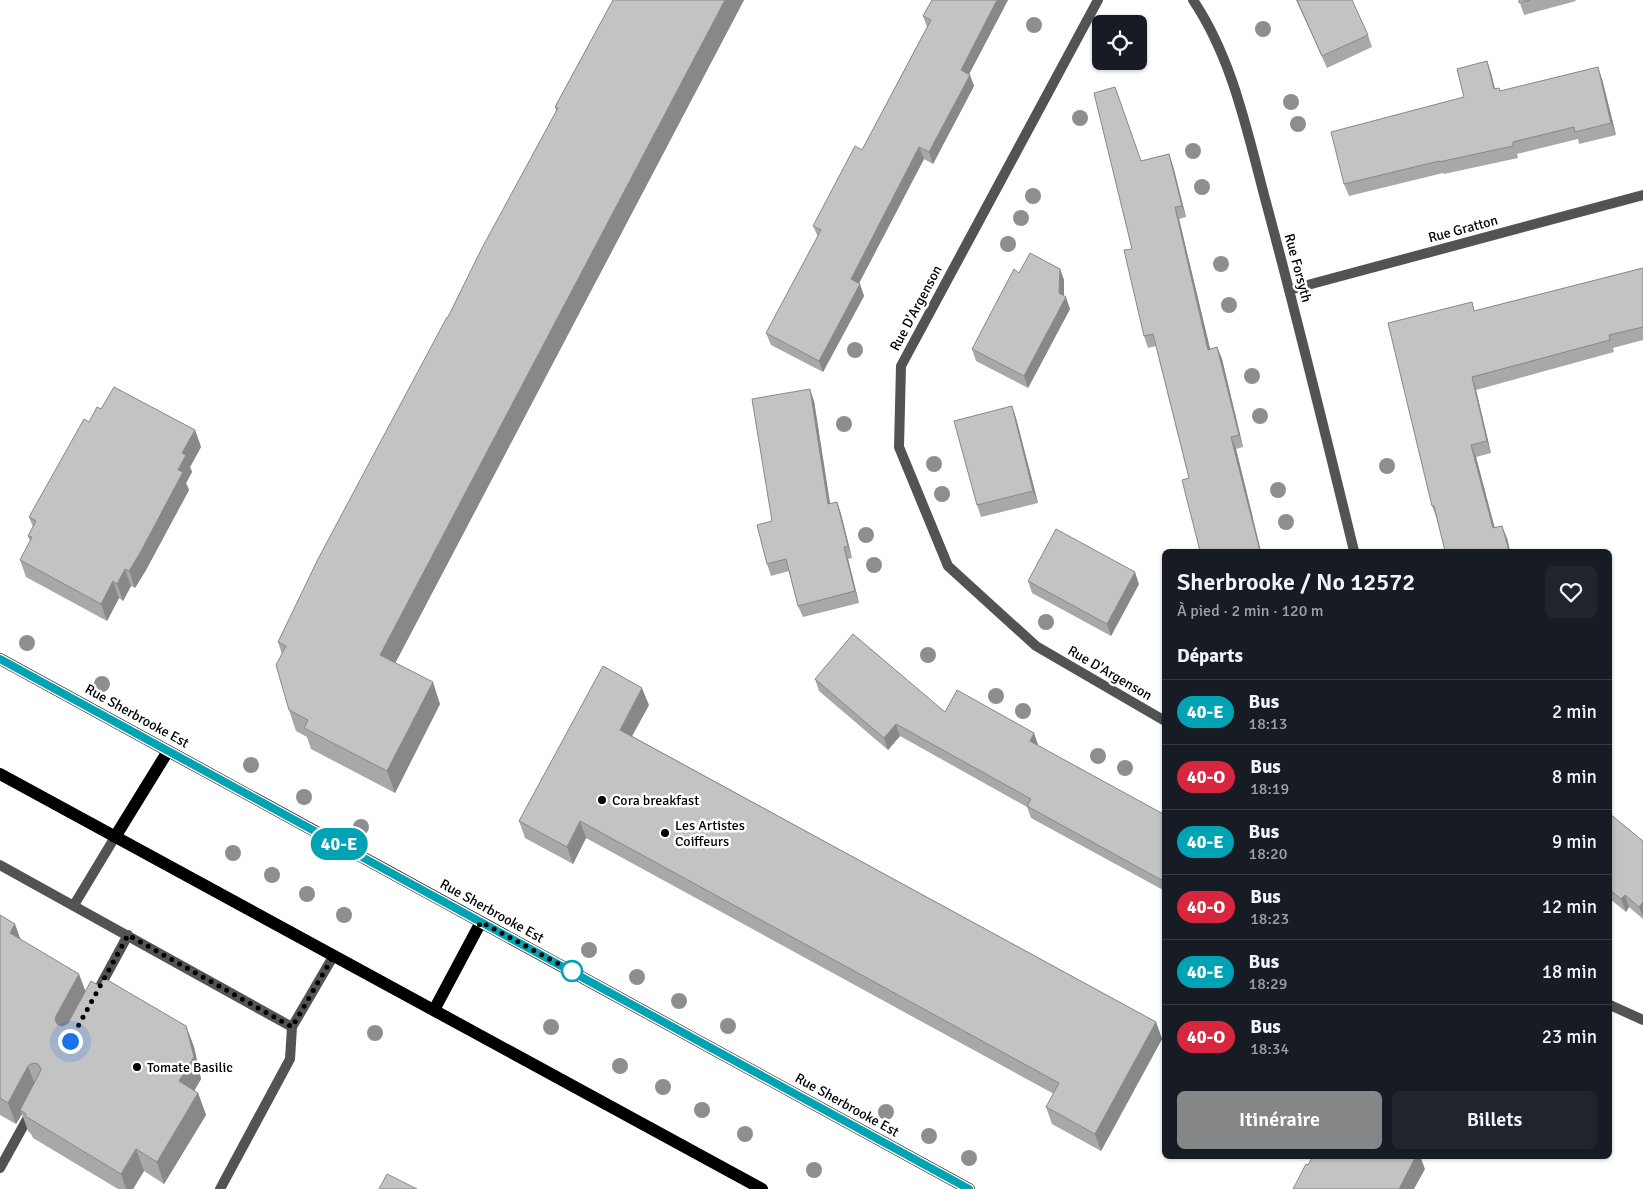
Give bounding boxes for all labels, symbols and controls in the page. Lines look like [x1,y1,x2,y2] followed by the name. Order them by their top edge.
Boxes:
[1092,15,1147,70] map controls
[1092,15,1147,70] button: locate
[1426,212,1500,246] street label: Rue Gratton
[1281,232,1315,304] street label: Rue Forsyth
[886,262,946,354] street label: Rue D'Argenson
[1545,566,1597,618] button: heart
[1177,567,1415,597] text: Sherbrooke / No 12572
[1177,601,1324,621] text: À pied · 2 min · 120 m
[1065,642,1155,704] street label: Rue D'Argenson
[1177,644,1243,668] text: Départs
[82,680,192,752] street label: Rue Sherbrooke Est
[1249,690,1279,714] text: Bus
[1552,700,1597,724] text: 2 min
[1187,701,1224,723] text: 40-E
[1249,714,1287,734] text: 18:13
[1250,755,1281,779] text: Bus
[1552,765,1597,789] text: 8 min
[1187,766,1225,788] text: 40-O
[1250,779,1289,799] text: 18:19
[612,792,699,809] place label: Cora breakfast
[596,794,608,806] marker: Cora breakfast
[675,817,745,850] place label: Les Artistes Coiffeurs
[1249,820,1279,844] text: Bus
[659,827,671,839] marker: Les Artistes Coiffeurs
[304,828,374,860] line badge: 40-E
[1552,830,1597,854] text: 9 min
[1187,831,1224,853] text: 40-E
[321,833,357,855] text: 40-E
[1249,844,1287,864] text: 18:20
[437,875,547,947] street label: Rue Sherbrooke Est
[1250,885,1281,909] text: Bus
[1542,895,1597,919] text: 12 min
[1187,896,1225,918] text: 40-O
[1250,909,1289,929] text: 18:23
[1249,950,1279,974] text: Bus
[561,960,583,982] unlabelled marker
[1542,960,1597,984] text: 18 min
[1187,961,1224,983] text: 40-E
[1249,974,1287,994] text: 18:29
[1250,1015,1281,1039] text: Bus
[1542,1025,1597,1049] text: 23 min
[1187,1026,1225,1048] text: 40-O
[58,1029,83,1054] your location
[1250,1039,1289,1059] text: 18:34
[147,1059,233,1076] place label: Tomate Basilic
[131,1061,143,1073] marker: Tomate Basilic
[792,1069,902,1141] street label: Rue Sherbrooke Est
[1177,1091,1382,1149] button: Itinéraire
[1392,1091,1597,1149] button: Billets

